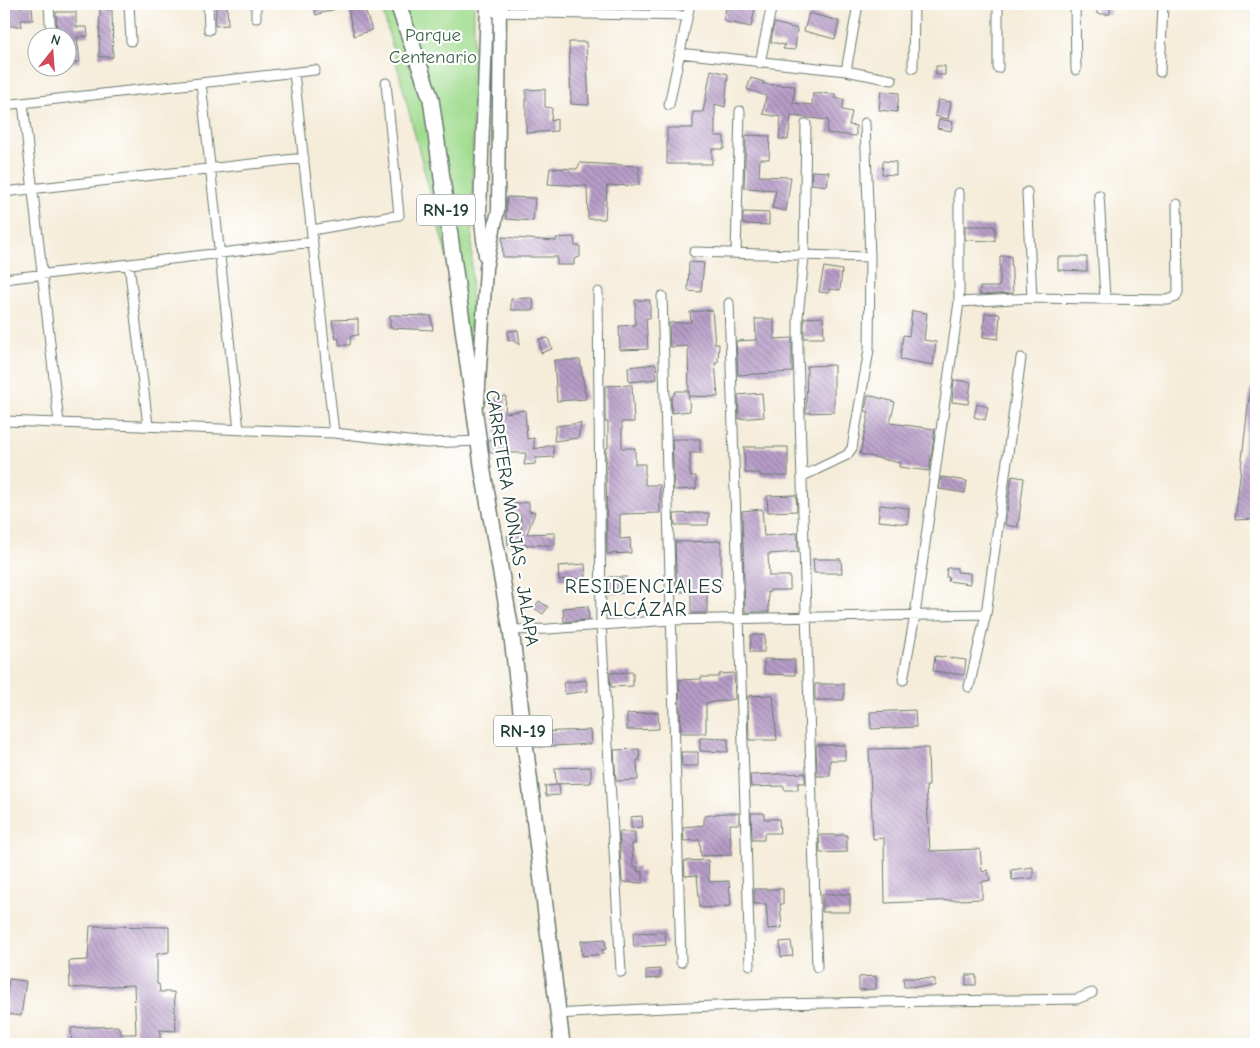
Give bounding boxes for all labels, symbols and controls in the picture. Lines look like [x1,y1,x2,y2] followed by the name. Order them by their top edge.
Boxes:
[389,24,477,68] park label: Parque Centenario
[28,28,78,78] north arrow
[49,31,63,50] text: N
[417,194,475,226] road number: RN-19
[481,388,543,648] street label: CARRETERA MONJAS - JALAPA
[565,575,723,621] district label: RESIDENCIALES ALCÁZAR
[494,716,552,746] road number: RN-19

